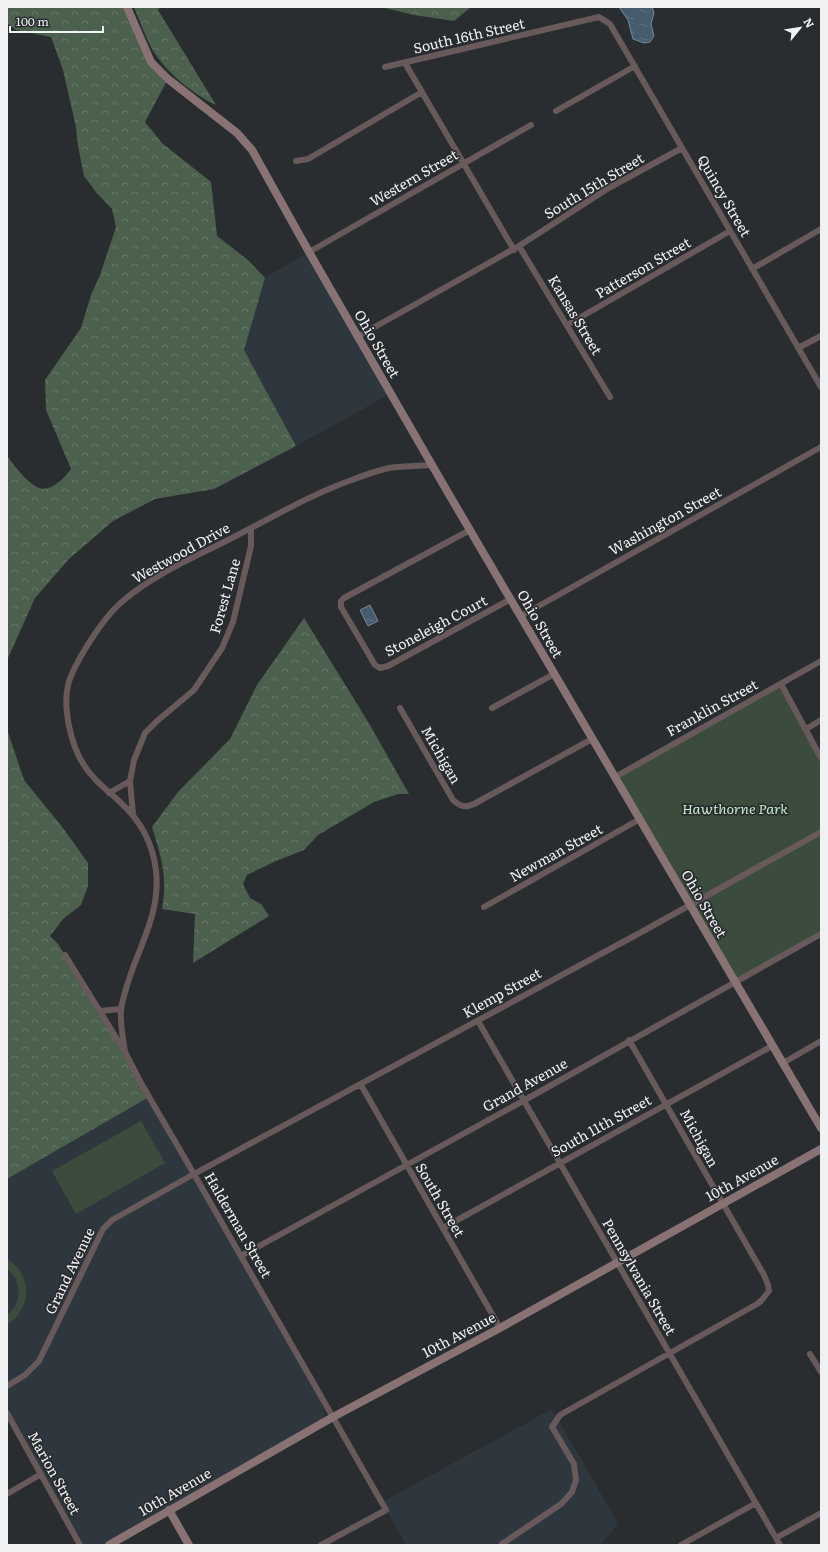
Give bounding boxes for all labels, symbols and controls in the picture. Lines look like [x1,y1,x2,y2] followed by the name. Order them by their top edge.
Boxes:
[10,8,103,34] scale bar
[780,8,820,48] north arrow
[16,12,49,30] text: 100 m
[411,12,527,58] street label: South 16th Street
[800,15,819,30] text: N
[366,144,462,210] street label: Western Street
[540,147,647,223] street label: South 15th Street
[693,151,757,240] street label: Quincy Street
[591,232,694,303] street label: Patterson Street
[544,271,608,358] street label: Kansas Street
[350,306,406,381] street label: Ohio Street
[605,481,725,559] street label: Washington Street
[128,517,233,587] street label: Westwood Drive
[204,556,244,636] street label: Forest Lane
[513,586,569,661] street label: Ohio Street
[381,590,491,661] street label: Stoneleigh Court
[662,674,761,741] street label: Franklin Street
[417,722,466,787] street label: Michigan
[682,798,788,818] park label: Hawthorne Park
[506,818,606,886] street label: Newman Street
[677,866,733,941] street label: Ohio Street
[459,962,545,1022] street label: Klemp Street
[478,1053,571,1116] street label: Grand Avenue
[547,1089,655,1161] street label: South 11th Street
[676,1105,724,1170] street label: Michigan
[701,1149,782,1205] street label: 10th Avenue
[412,1159,470,1241] street label: South Street
[200,1168,277,1281] street label: Halderman Street
[598,1214,682,1339] street label: Pennsylvania Street
[39,1224,99,1317] street label: Grand Avenue
[418,1306,499,1362] street label: 10th Avenue
[24,1427,86,1518] street label: Marion Street
[135,1462,214,1520] street label: 10th Avenue

